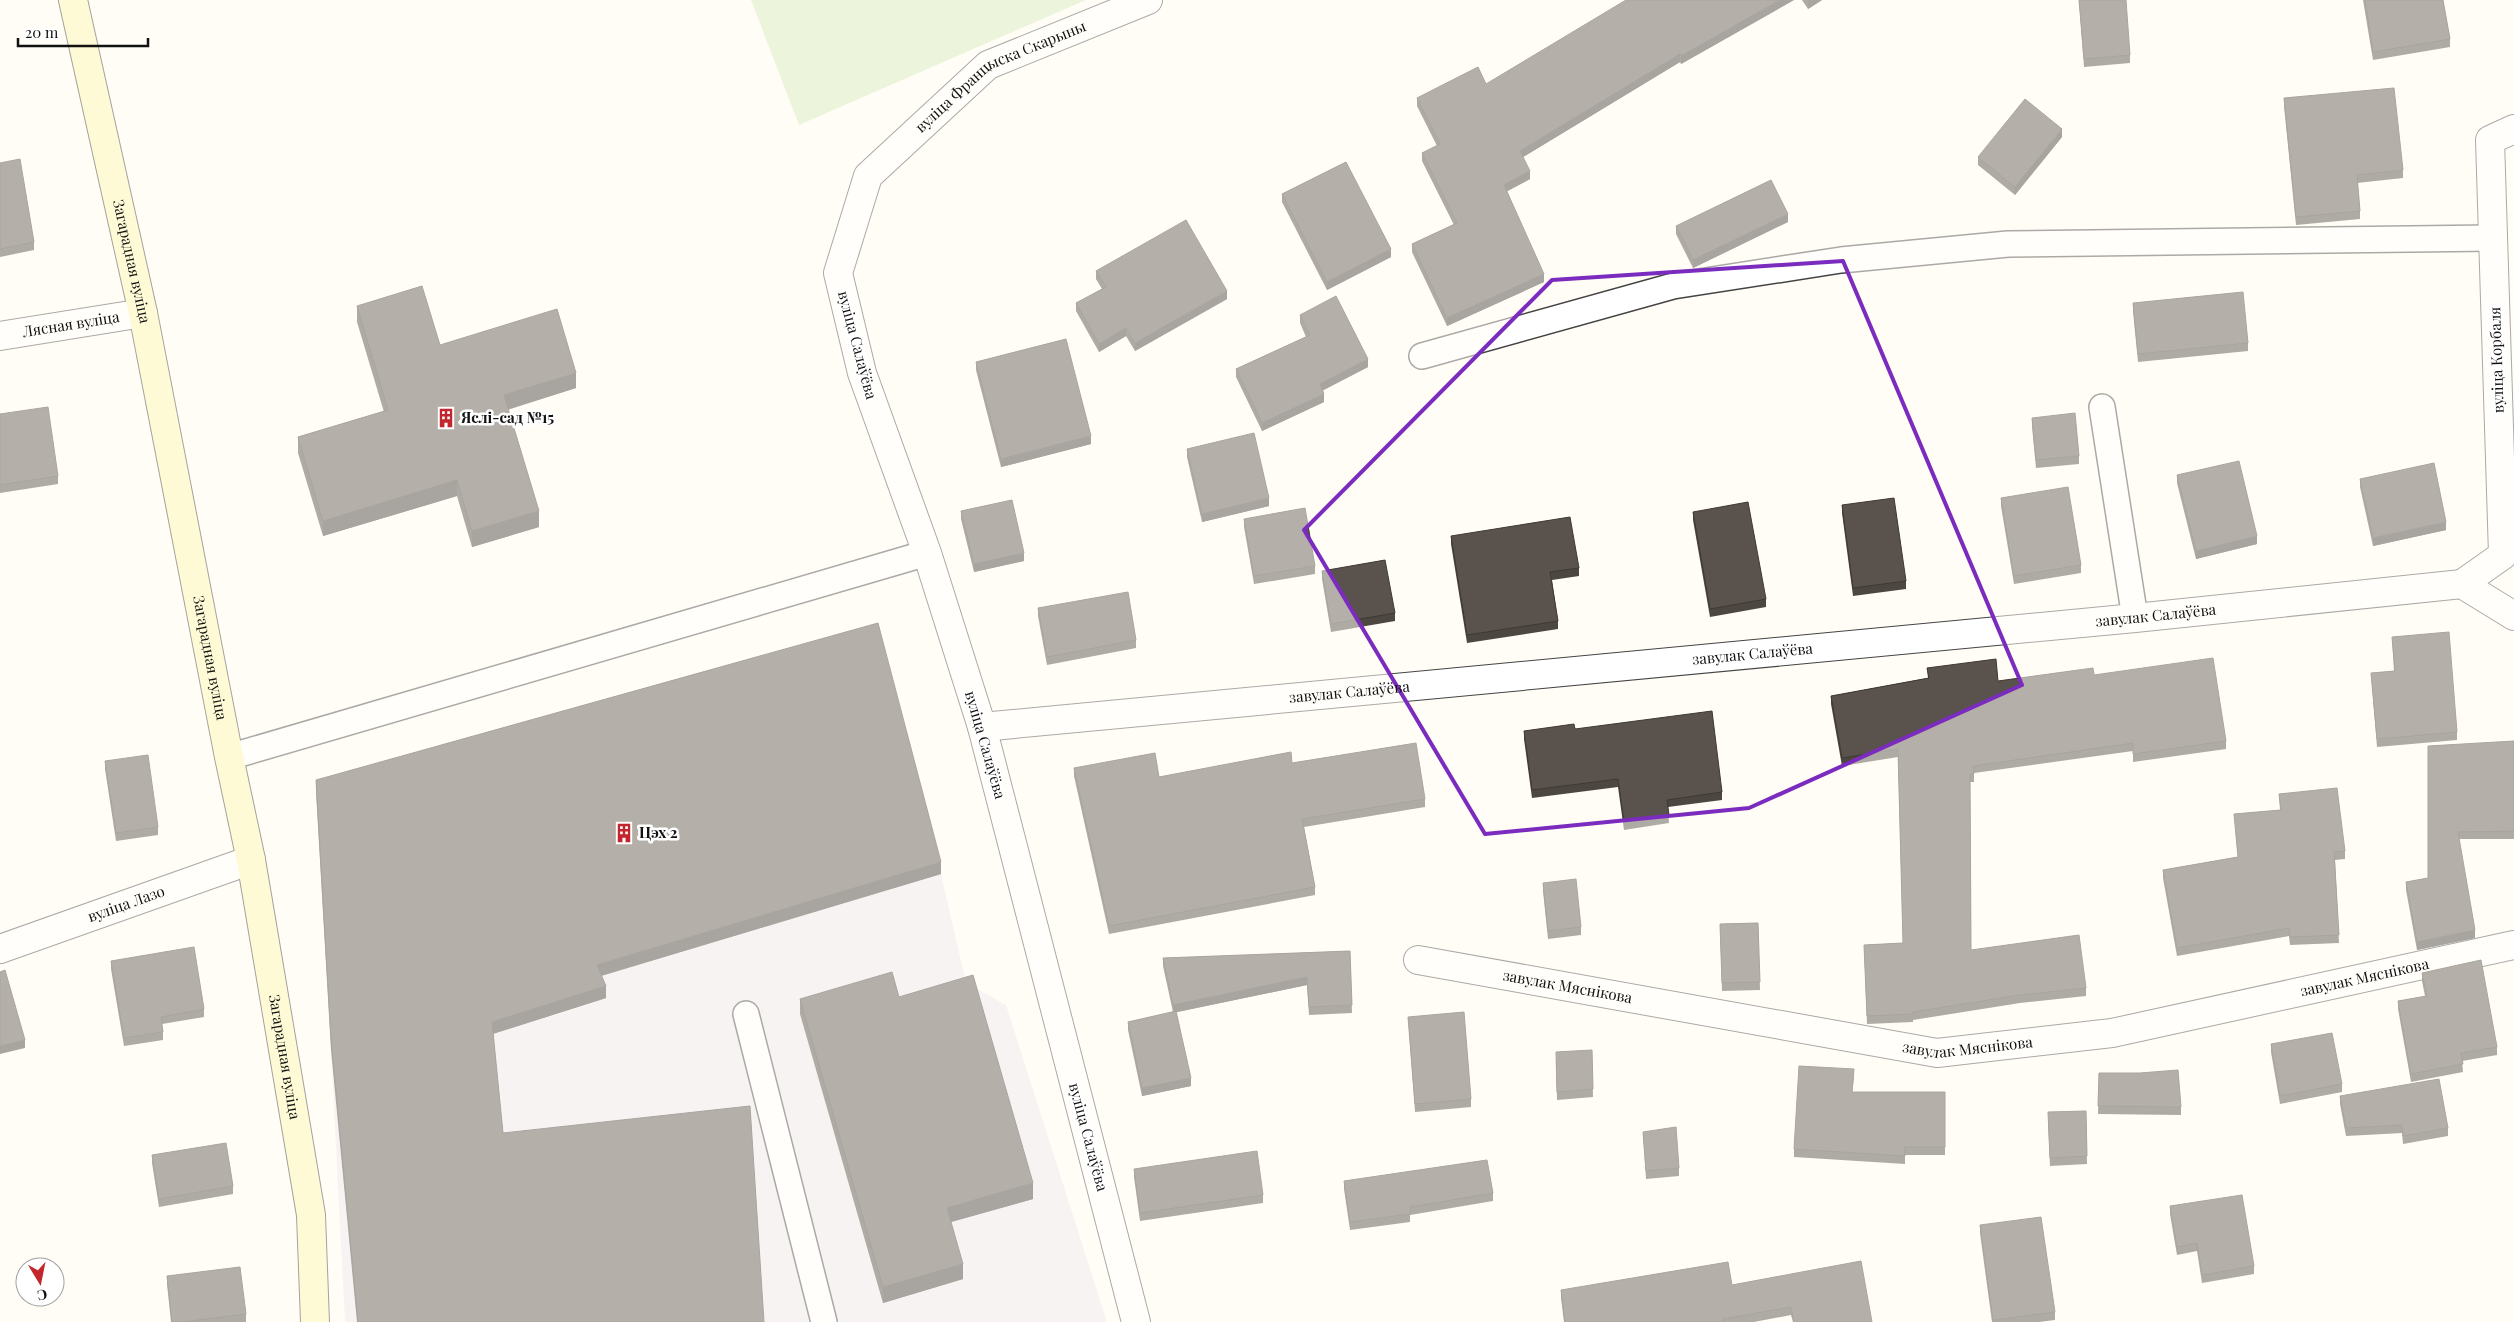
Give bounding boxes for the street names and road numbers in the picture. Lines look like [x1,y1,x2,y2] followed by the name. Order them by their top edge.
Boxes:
[910,15,1088,136] street label: вуліца Францыска Скарыны
[109,197,156,325] street label: Загарадная вуліца
[834,288,882,402] street label: вуліца Салаўёва
[20,306,121,341] street label: Лясная вуліца
[2484,306,2508,414] street label: вуліца Корбаля
[189,594,233,722] street label: Загарадная вуліца
[2094,599,2217,631] street label: завулак Салаўёва
[1691,637,1814,669] street label: завулак Салаўёва
[1288,676,1411,707] street label: завулак Салаўёва
[961,688,1011,802] street label: вуліца Салаўёва
[85,880,167,926] street label: вуліца Лазо
[2298,953,2431,1001] street label: завулак Мяснікова
[1502,964,1635,1007] street label: завулак Мяснікова
[265,993,306,1121] street label: Загарадная вуліца
[1901,1031,2034,1062] street label: завулак Мяснікова
[1065,1080,1113,1194] street label: вуліца Салаўёва

